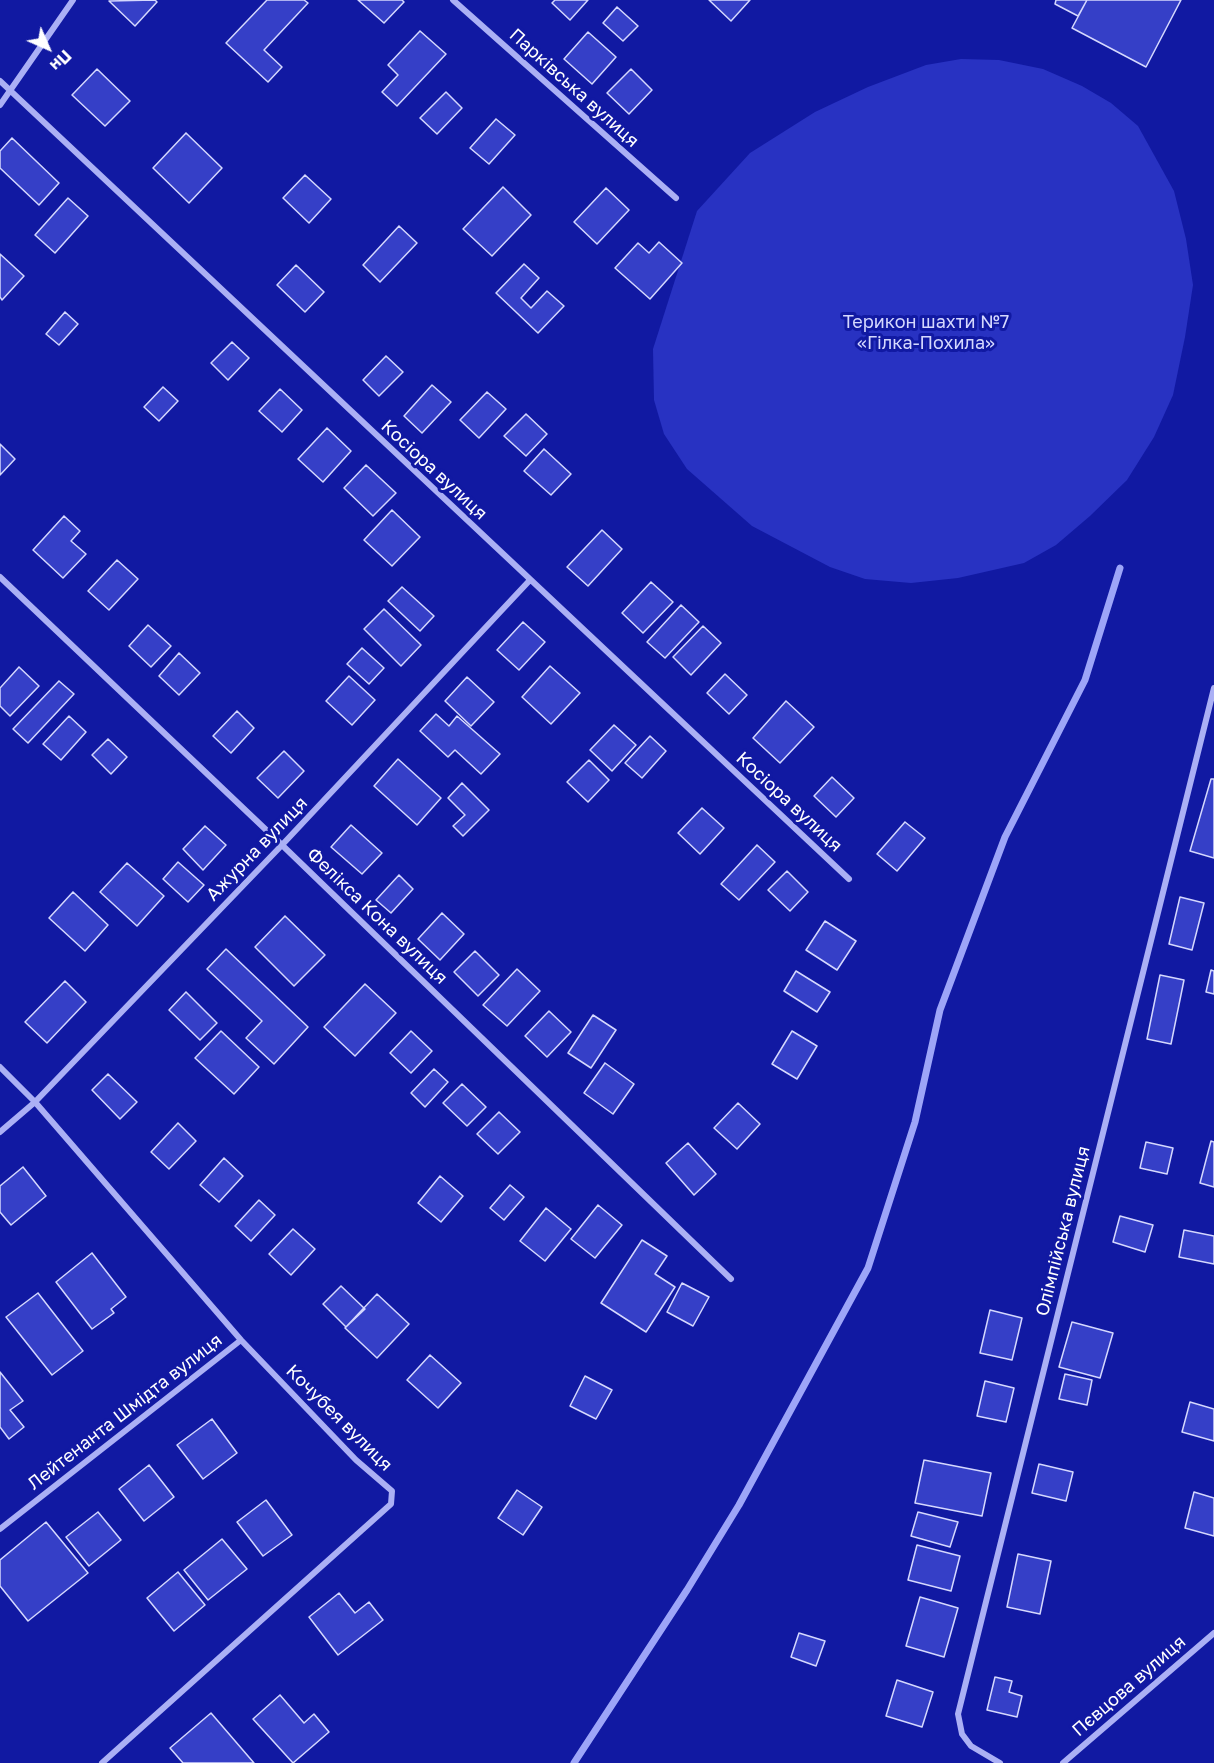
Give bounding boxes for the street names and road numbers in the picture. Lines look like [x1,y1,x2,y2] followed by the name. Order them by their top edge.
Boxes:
[505,24,643,152] street label: Парківська вулиця
[377,415,491,525] street label: Косіора вулиця
[732,747,846,857] street label: Косіора вулиця
[202,792,312,906] street label: Ажурна вулиця
[302,843,452,989] street label: Фелікса Кона вулиця
[1031,1144,1095,1318] street label: Олімпійська вулиця
[24,1330,226,1494] street label: Лейтенанта Шмідта вулиця
[281,1360,397,1476] street label: Кочубея вулиця
[1068,1631,1190,1741] street label: Пєвцова вулиця

